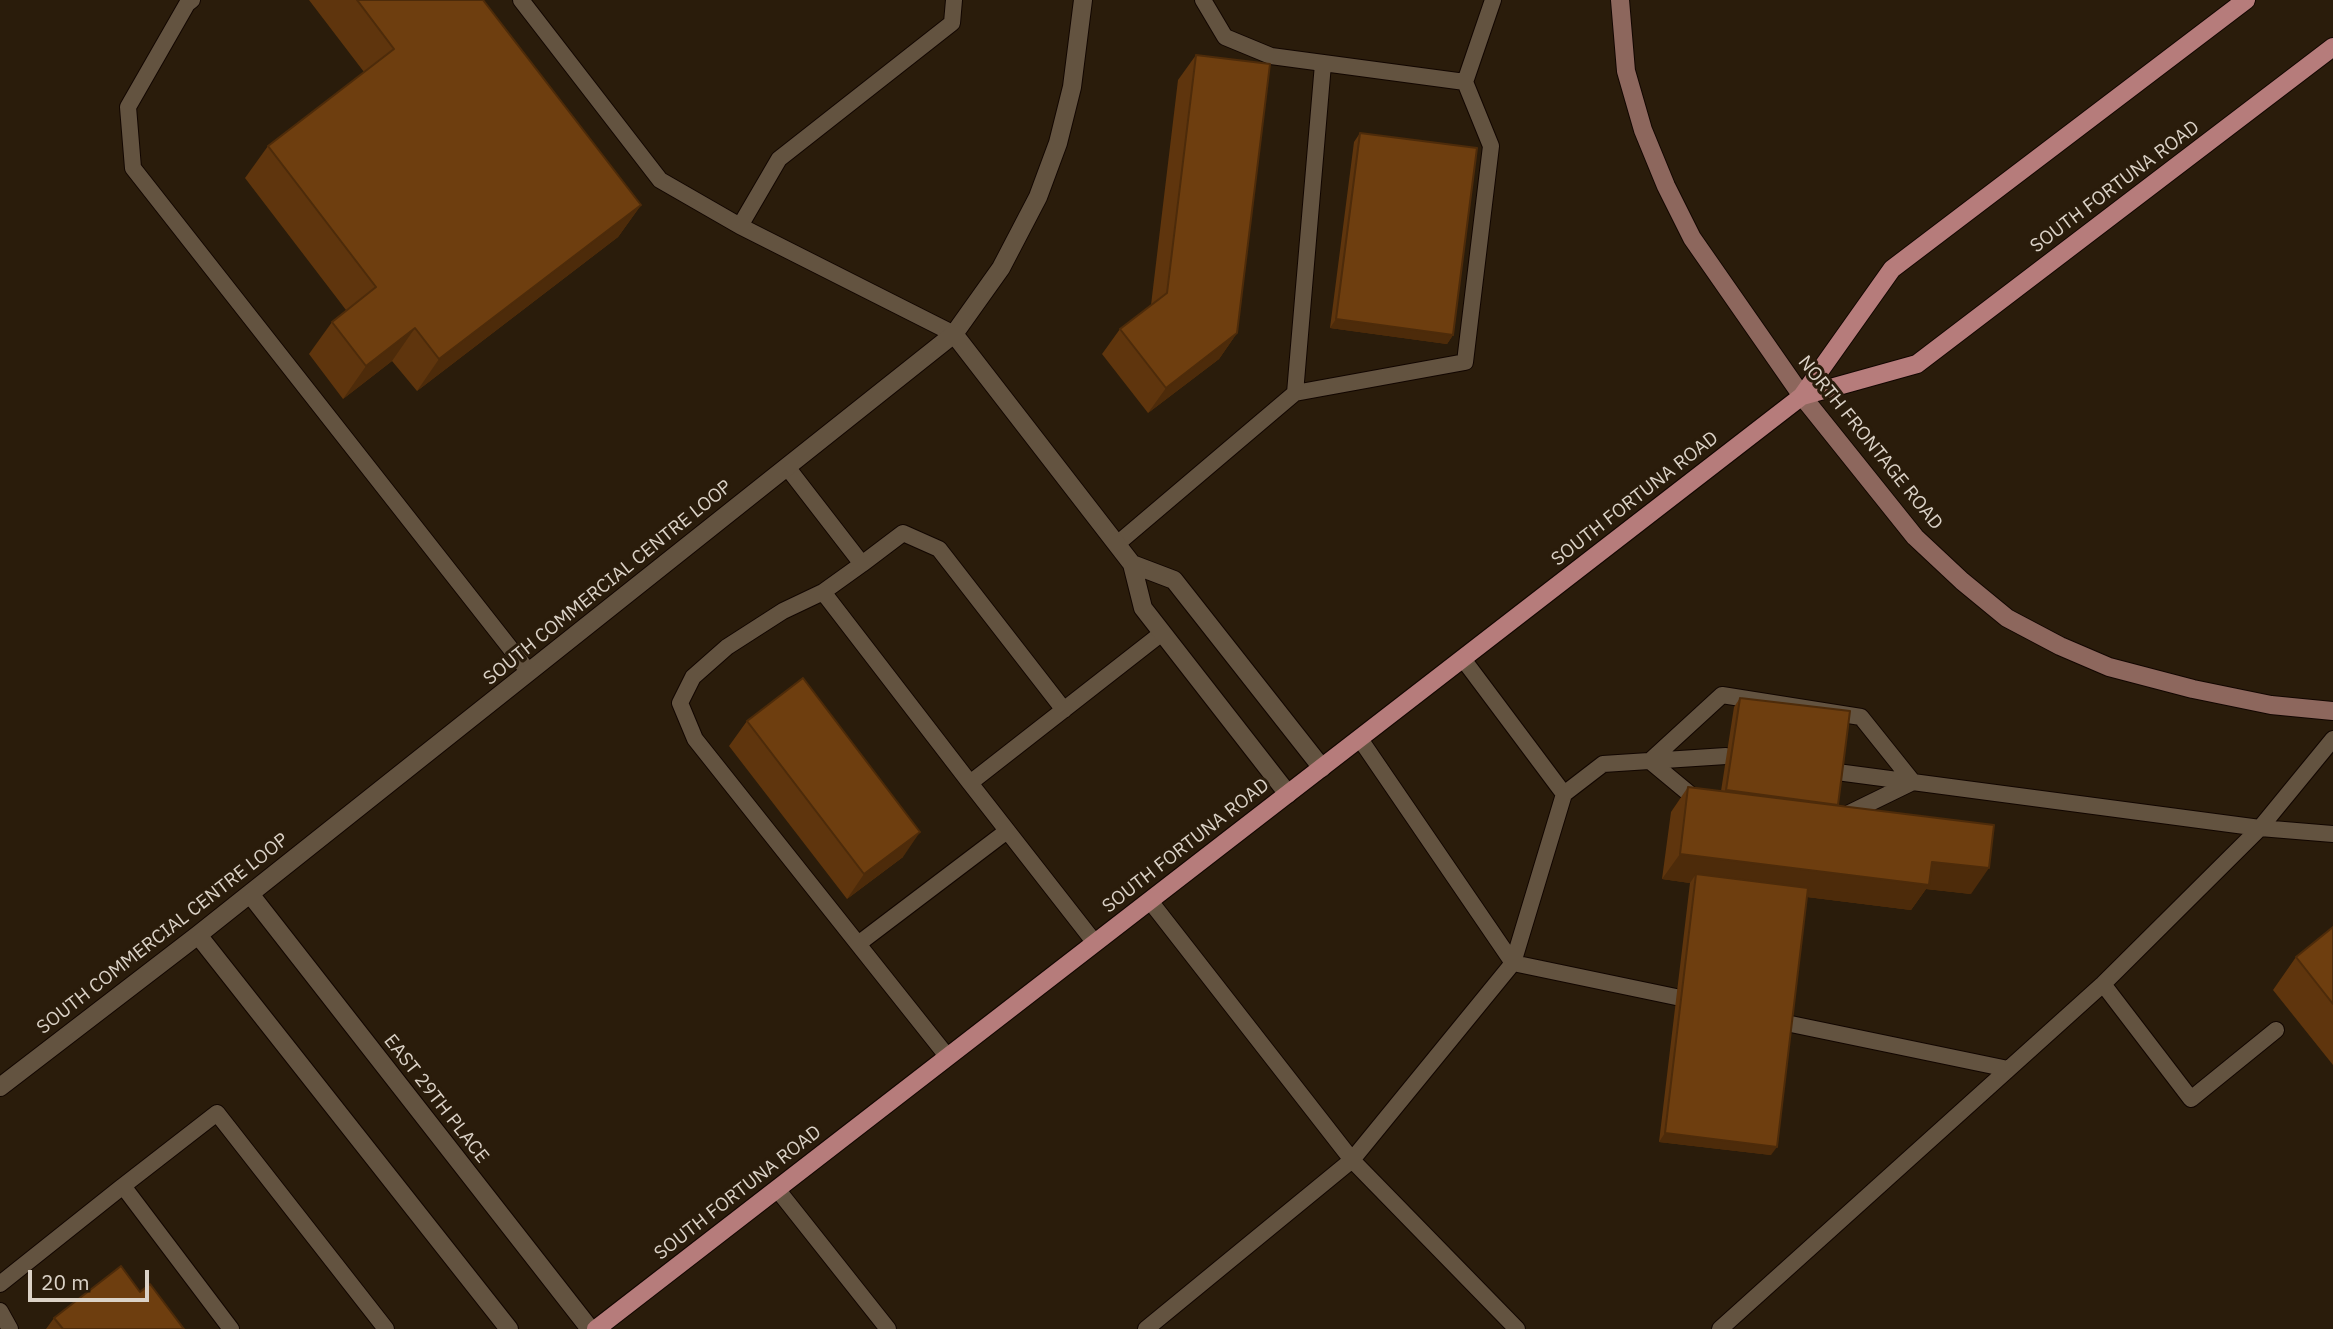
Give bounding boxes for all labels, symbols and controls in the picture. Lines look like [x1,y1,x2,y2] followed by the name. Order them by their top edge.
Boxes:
[2026,116,2204,258] street label: SOUTH FORTUNA ROAD
[1793,351,1947,535] street label: NORTH FRONTAGE ROAD
[1547,427,1723,571] street label: SOUTH FORTUNA ROAD
[479,476,737,690] street label: SOUTH COMMERCIAL CENTRE LOOP
[1098,774,1274,918] street label: SOUTH FORTUNA ROAD
[33,829,293,1039] street label: SOUTH COMMERCIAL CENTRE LOOP
[379,1030,493,1168] street label: EAST 29TH PLACE
[650,1121,826,1265] street label: SOUTH FORTUNA ROAD
[32,1256,152,1300] scale bar
[41,1268,90,1296] text: 20 m

